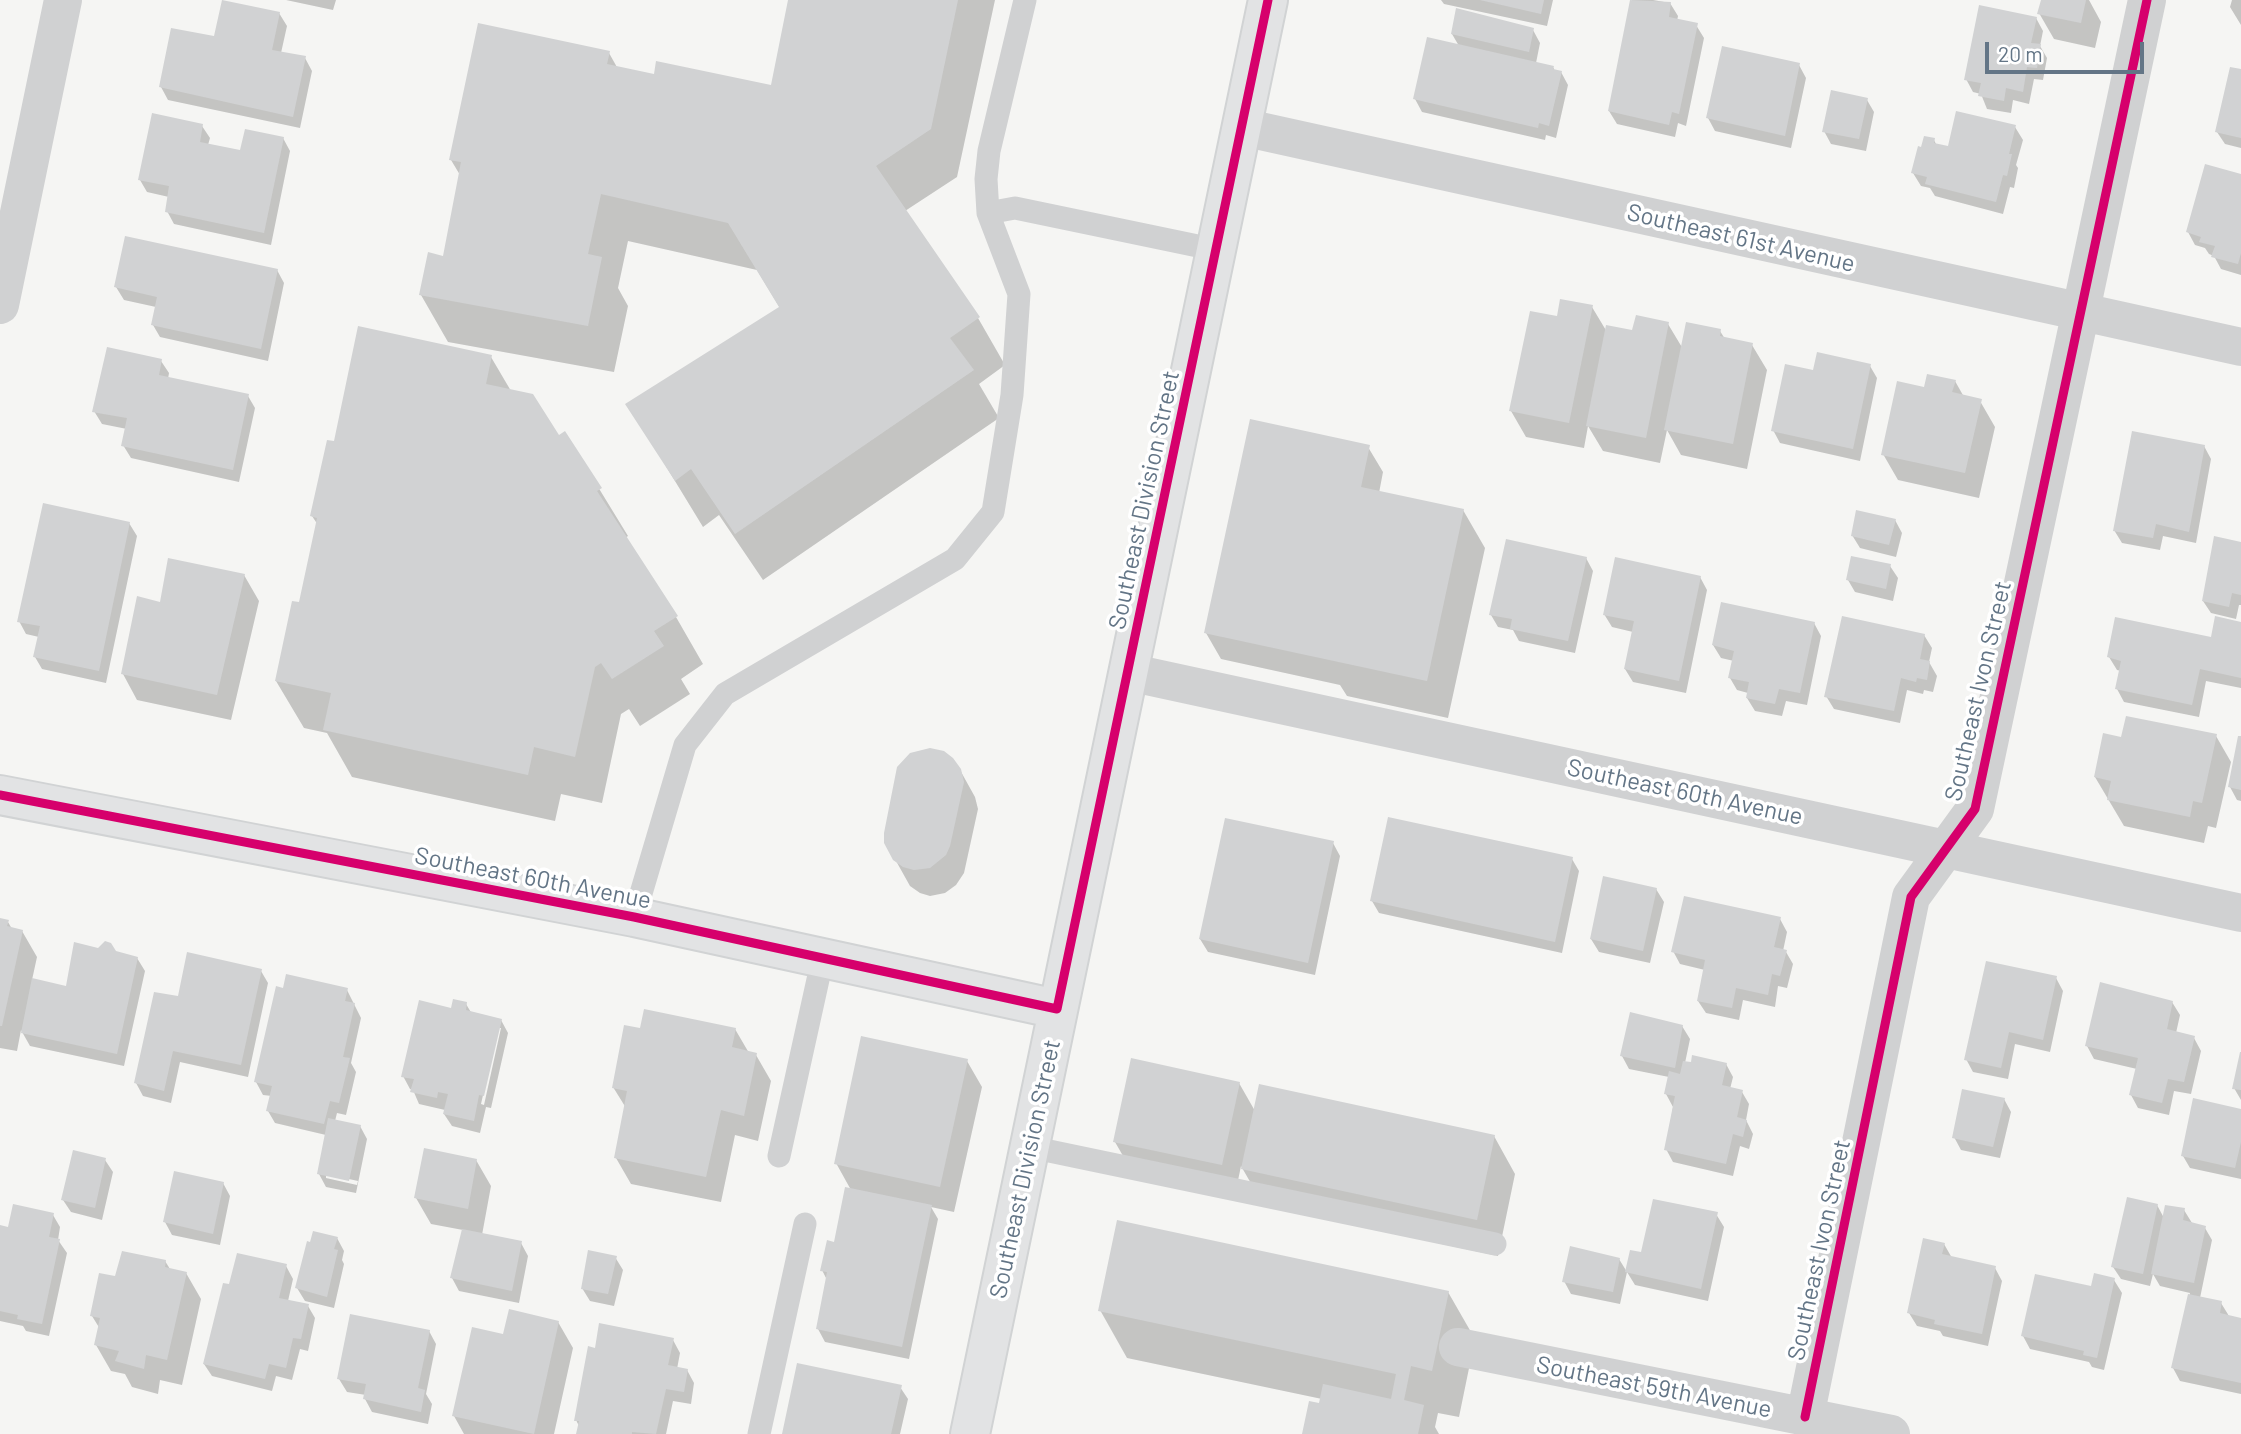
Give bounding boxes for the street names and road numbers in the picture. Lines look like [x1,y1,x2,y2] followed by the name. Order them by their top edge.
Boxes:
[1624,198,1858,278] street label: Southeast 61st Avenue
[1102,368,1186,632] street label: Southeast Division Street
[1939,578,2017,804] street label: Southeast Ivon Street
[1565,753,1805,831] street label: Southeast 60th Avenue
[412,841,654,915] street label: Southeast 60th Avenue
[983,1037,1067,1301] street label: Southeast Division Street
[1782,1137,1856,1363] street label: Southeast Ivon Street
[1534,1350,1774,1424] street label: Southeast 59th Avenue

